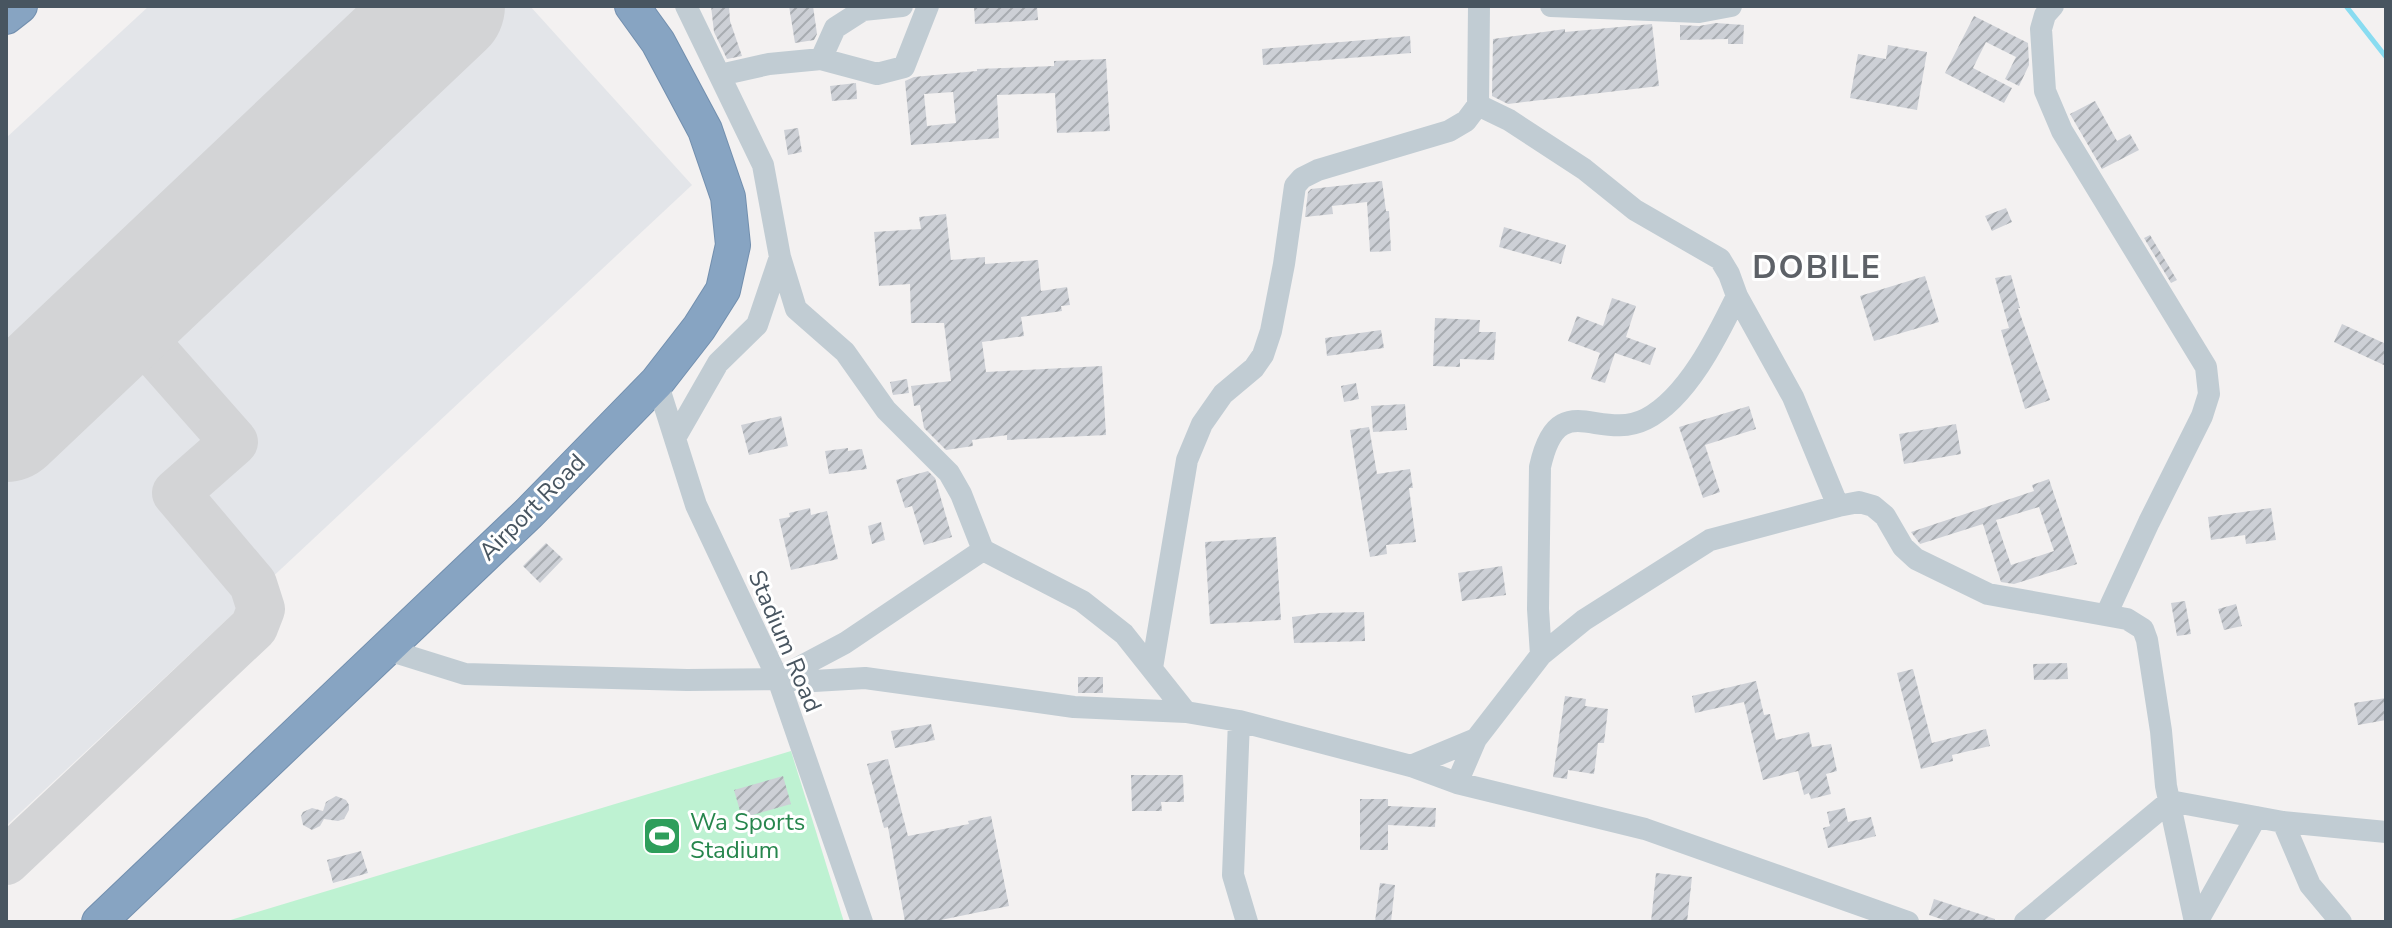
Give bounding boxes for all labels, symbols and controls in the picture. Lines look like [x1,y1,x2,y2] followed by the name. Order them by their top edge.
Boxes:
[1752,246,1882,289] district label: DOBILE
[472,447,592,567] street label: Airport Road
[741,565,829,717] street label: Stadium Road
[690,806,805,866] place label: Wa Sports Stadium
[641,815,683,857] sports icon: Wa Sports Stadium

